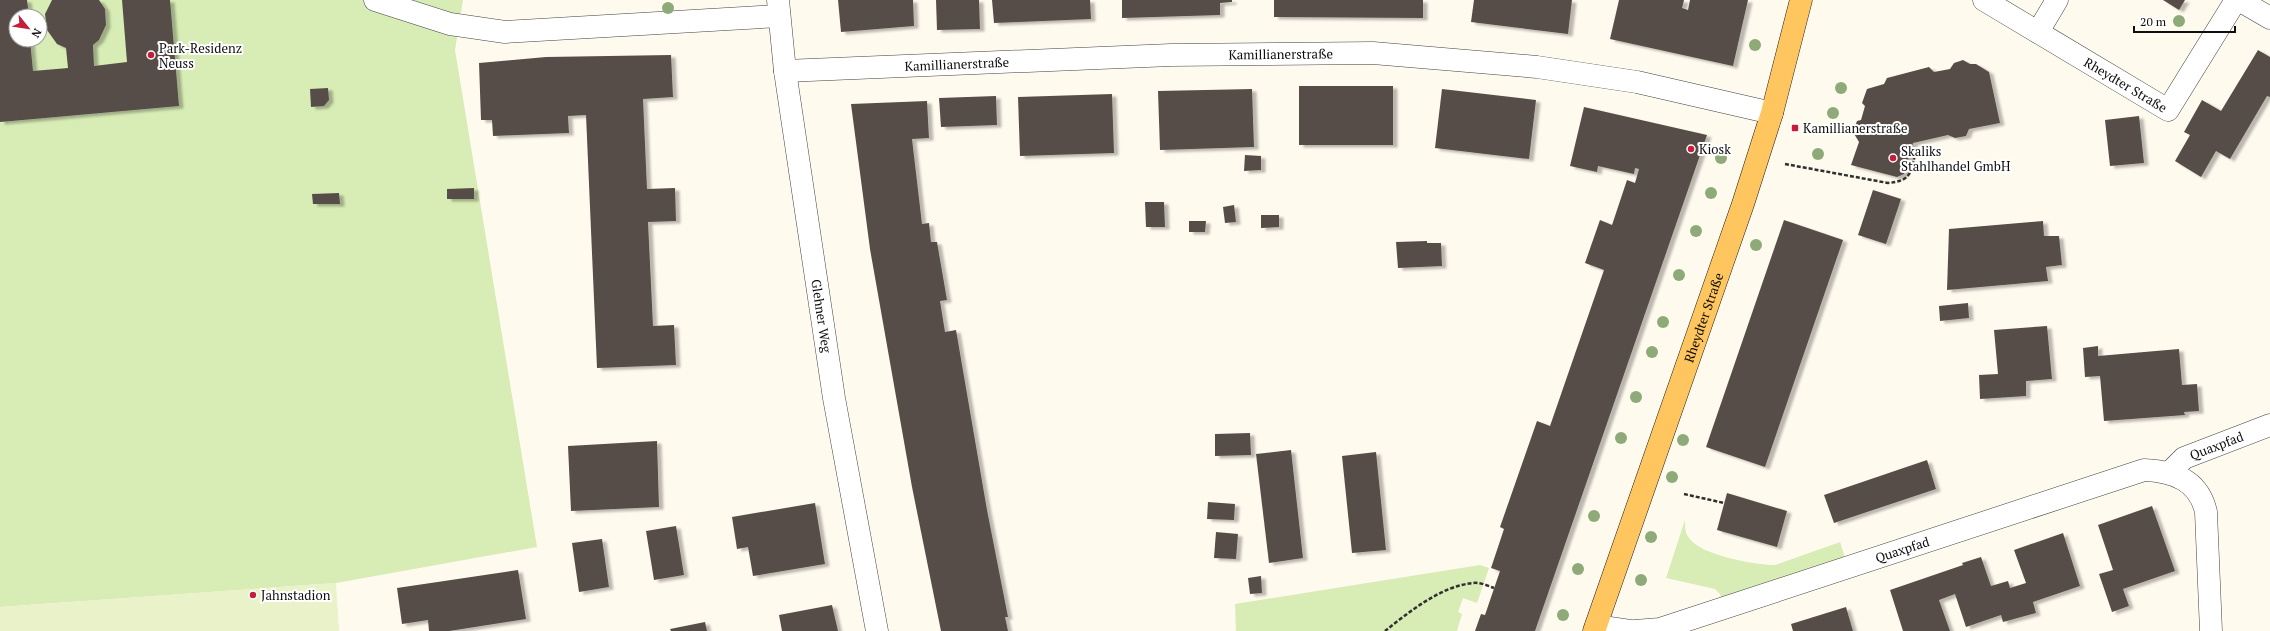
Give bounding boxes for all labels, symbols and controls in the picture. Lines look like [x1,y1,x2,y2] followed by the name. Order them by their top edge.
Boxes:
[8,8,48,48] north arrow
[2134,8,2235,34] scale bar
[2140,14,2167,29] text: 20 m
[28,26,45,41] text: N
[159,39,242,72] place label: Park-Residenz Neuss
[1228,44,1333,63] street label: Kamillianerstraße
[146,50,156,60] marker: Park-Residenz Neuss
[904,53,1010,75] street label: Kamillianerstraße
[2081,53,2170,116] street label: Rheydter Straße
[1803,119,1908,137] place label: Kamillianerstraße
[1790,123,1800,133] marker: Kamillianerstraße
[1699,140,1731,158] place label: Kiosk
[1901,142,2011,175] place label: Skaliks Stahlhandel GmbH
[1686,144,1696,154] marker: Kiosk
[1888,153,1898,163] marker: Skaliks Stahlhandel GmbH
[1679,270,1727,365] street label: Rheydter Straße
[807,278,836,354] street label: Glehner Weg
[2187,427,2246,464] street label: Quaxpfad
[1873,532,1932,567] street label: Quaxpfad
[261,586,331,604] place label: Jahnstadion
[248,590,258,600] marker: Jahnstadion

